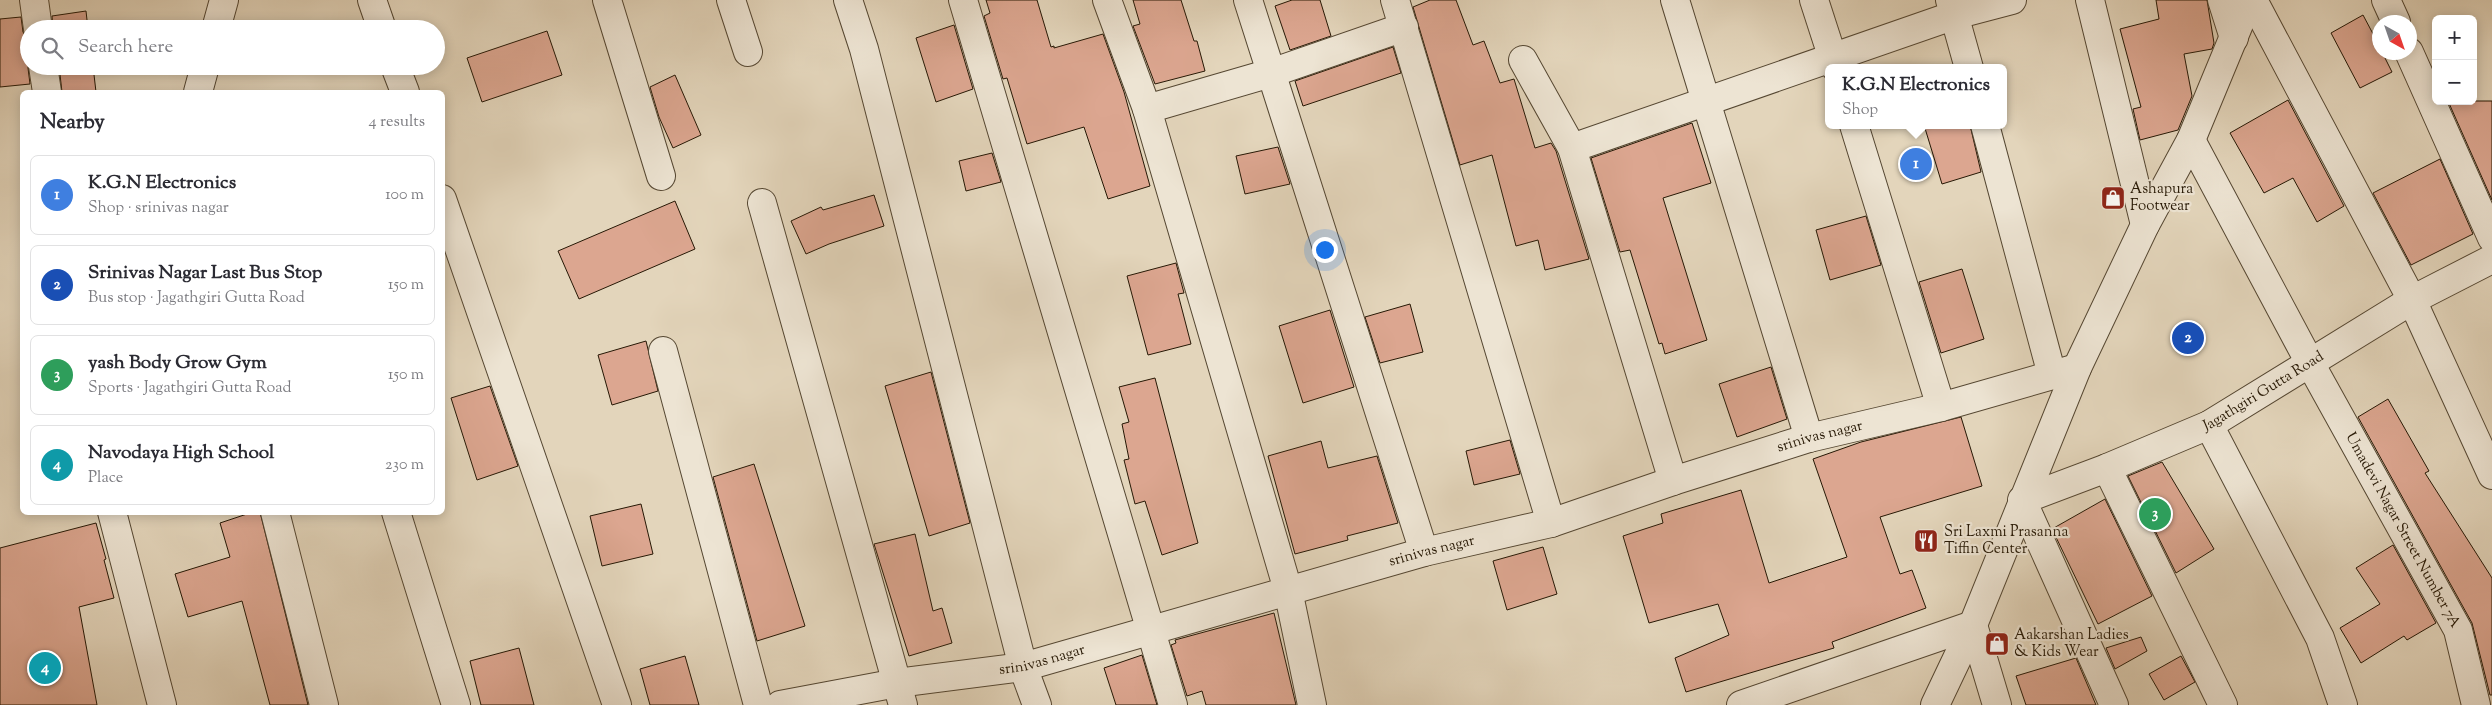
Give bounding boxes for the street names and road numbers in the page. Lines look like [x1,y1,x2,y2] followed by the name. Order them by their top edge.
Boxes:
[2199,346,2328,437] street label: Jagathgiri Gutta Road
[1774,415,1865,458] street label: srinivas nagar
[2340,429,2465,632] street label: Umadevi Nagar Street Number 7A
[1386,530,1477,572] street label: srinivas nagar
[998,639,1088,680] street label: srinivas nagar

